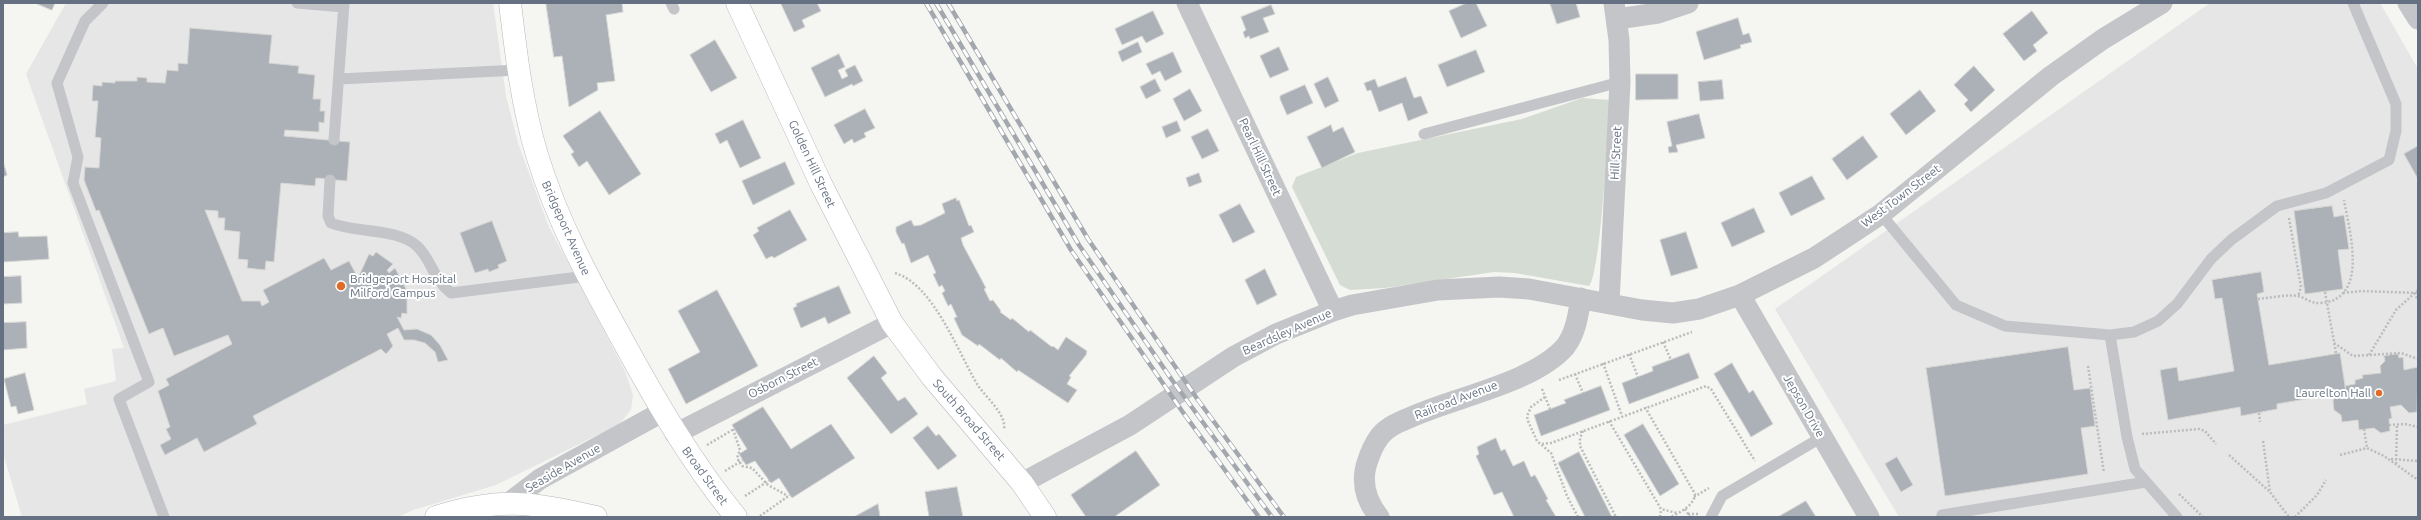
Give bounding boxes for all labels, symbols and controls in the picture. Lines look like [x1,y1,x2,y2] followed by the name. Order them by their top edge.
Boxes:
[1236,116,1284,198] street label: Pearl Hill Street
[785,118,839,210] street label: Golden Hill Street
[1607,126,1625,180] street label: Hill Street
[1858,161,1944,231] street label: West Town Street
[539,178,593,278] street label: Bridgeport Avenue
[350,272,456,300] place label: Bridgeport Hospital Milford Campus
[335,280,347,292] marker: Bridgeport Hospital Milford Campus
[1240,306,1334,358] street label: Beardsley Avenue
[746,354,820,402] street label: Osborn Street
[1780,372,1828,440] street label: Jepson Drive
[930,376,1008,464] street label: South Broad Street
[1413,378,1499,422] street label: Railroad Avenue
[2295,386,2371,400] place label: Laurelton Hall
[2374,388,2384,398] marker: Laurelton Hall
[523,441,603,495] street label: Seaside Avenue
[679,444,731,508] street label: Broad Street

